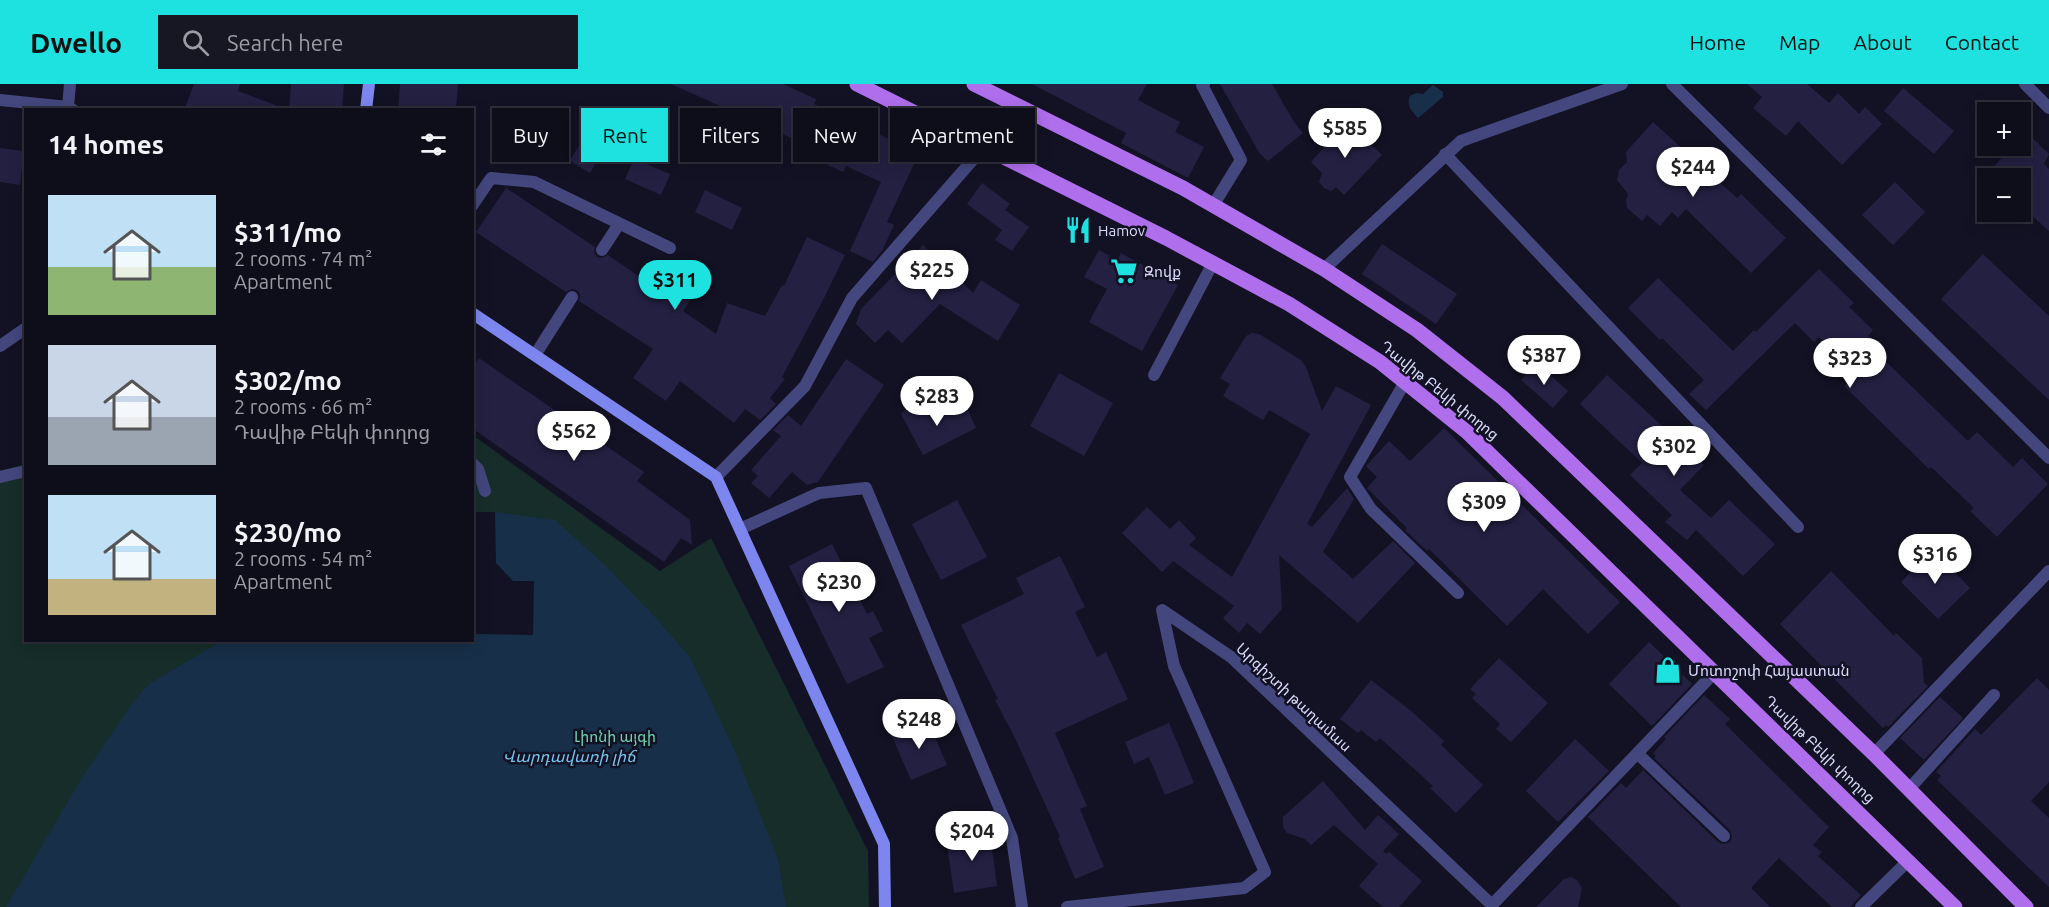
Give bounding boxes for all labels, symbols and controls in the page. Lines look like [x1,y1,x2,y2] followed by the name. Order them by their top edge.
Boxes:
[158,15,578,69] search box
[179,26,212,59] icon: search
[30,27,122,58] text: Dwello
[227,30,343,55] text: Search here
[1689,30,1746,54] text: Home
[1779,30,1820,54] text: Map
[1853,30,1912,54] text: About
[1945,30,2019,54] text: Contact
[1977,102,2031,222] map controls
[1977,102,2031,156] button: +
[492,108,569,162] chip: Buy
[581,108,668,162] chip: Rent
[680,108,781,162] chip: Filters
[793,108,878,162] chip: New
[890,108,1035,162] chip: Apartment
[1309,108,1381,159] pin: $585
[1322,116,1368,139] text: $585
[417,128,450,161] icon: filters
[48,130,164,159] text: 14 homes
[1657,147,1729,198] pin: $244
[1670,155,1716,178] text: $244
[1977,168,2031,222] button: −
[1063,215,1093,245] restaurant icon: Hamov
[234,218,342,247] text: $311/mo
[96,219,168,291] icon: home
[1098,222,1146,239] place label: Hamov
[234,247,372,270] text: 2 rooms · 74 m²
[896,250,968,301] pin: $225
[1109,256,1139,286] supermarket icon: Զովք
[909,258,955,281] text: $225
[639,260,711,311] pin: $311
[1144,263,1181,281] place label: Զովք
[652,268,698,291] text: $311
[234,270,332,293] text: Apartment
[1508,335,1580,386] pin: $387
[1377,337,1503,444] street label: Դավիթ Բեկի փողոց
[1814,338,1886,389] pin: $323
[1521,343,1567,366] text: $387
[1827,346,1873,369] text: $323
[234,366,342,395] text: $302/mo
[96,369,168,441] icon: home
[901,376,973,427] pin: $283
[914,384,960,407] text: $283
[234,395,372,418] text: 2 rooms · 66 m²
[538,411,610,462] pin: $562
[551,419,597,442] text: $562
[234,420,430,443] text: Դավիթ Բեկի փողոց
[1638,426,1710,477] pin: $302
[1651,434,1697,457] text: $302
[1448,482,1520,533] pin: $309
[1461,490,1507,513] text: $309
[234,518,342,547] text: $230/mo
[96,519,168,591] icon: home
[1899,534,1971,585] pin: $316
[1912,542,1958,565] text: $316
[234,547,372,570] text: 2 rooms · 54 m²
[803,562,875,613] pin: $230
[234,570,332,593] text: Apartment
[816,570,862,593] text: $230
[1232,639,1355,755] street label: Արգիշտի թաղամաս
[1653,655,1683,685] shop icon: Մոտոշոփ Հայաստան
[1688,662,1850,680] place label: Մոտոշոփ Հայաստան
[1760,692,1879,807] street label: Դավիթ Բեկի փողոց
[883,699,955,750] pin: $248
[896,707,942,730] text: $248
[574,728,656,746] park label: Լիոնի այգի
[503,747,638,766] water label: Վարդավառի լիճ
[936,811,1008,862] pin: $204
[949,819,995,842] text: $204

